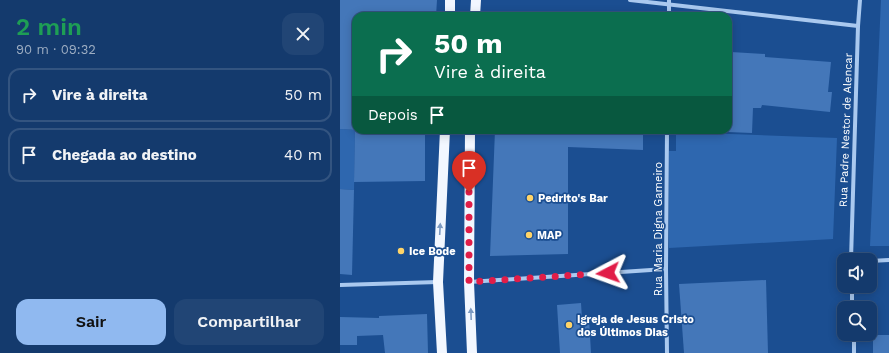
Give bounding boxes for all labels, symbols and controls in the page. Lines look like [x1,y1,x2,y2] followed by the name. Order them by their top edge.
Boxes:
[16,13,82,41] text: 2 min
[282,13,324,55] button: close
[434,27,503,60] text: 50 m
[368,28,420,80] icon: right
[16,42,96,57] text: 90 m · 09:32
[837,52,855,207] street label: Rua Padre Nestor de Alencar
[434,61,546,82] text: Vire à direita
[18,84,40,106] icon: right
[52,86,147,104] text: Vire à direita
[285,86,322,104] text: 50 m
[426,104,448,126] icon: arrive
[368,106,418,124] text: Depois
[18,144,40,166] icon: arrive
[52,146,197,164] text: Chegada ao destino
[284,146,322,164] text: 40 m
[452,151,486,192] pin
[458,157,480,179] icon: arrive
[652,162,665,296] street label: Rua Maria Digna Gameiro
[538,192,608,205] place label: Pedrito's Bar
[525,193,535,203] marker: Pedrito's Bar
[437,223,444,235] one-way arrow
[537,229,562,242] place label: MAP
[524,230,534,240] marker: MAP
[409,245,456,258] place label: Ice Bode
[396,246,406,256] marker: Ice Bode
[587,252,629,294] position arrow
[837,253,877,341] map controls
[837,253,877,293] button: sound
[16,299,166,345] button: Sair
[174,299,324,345] button: Compartilhar
[837,301,877,341] button: search
[467,308,474,320] one-way arrow
[577,313,694,339] place label: Igreja de Jesus Cristo dos Últimos Dias
[564,320,574,330] marker: Igreja de Jesus Cristo dos Últimos Dias

